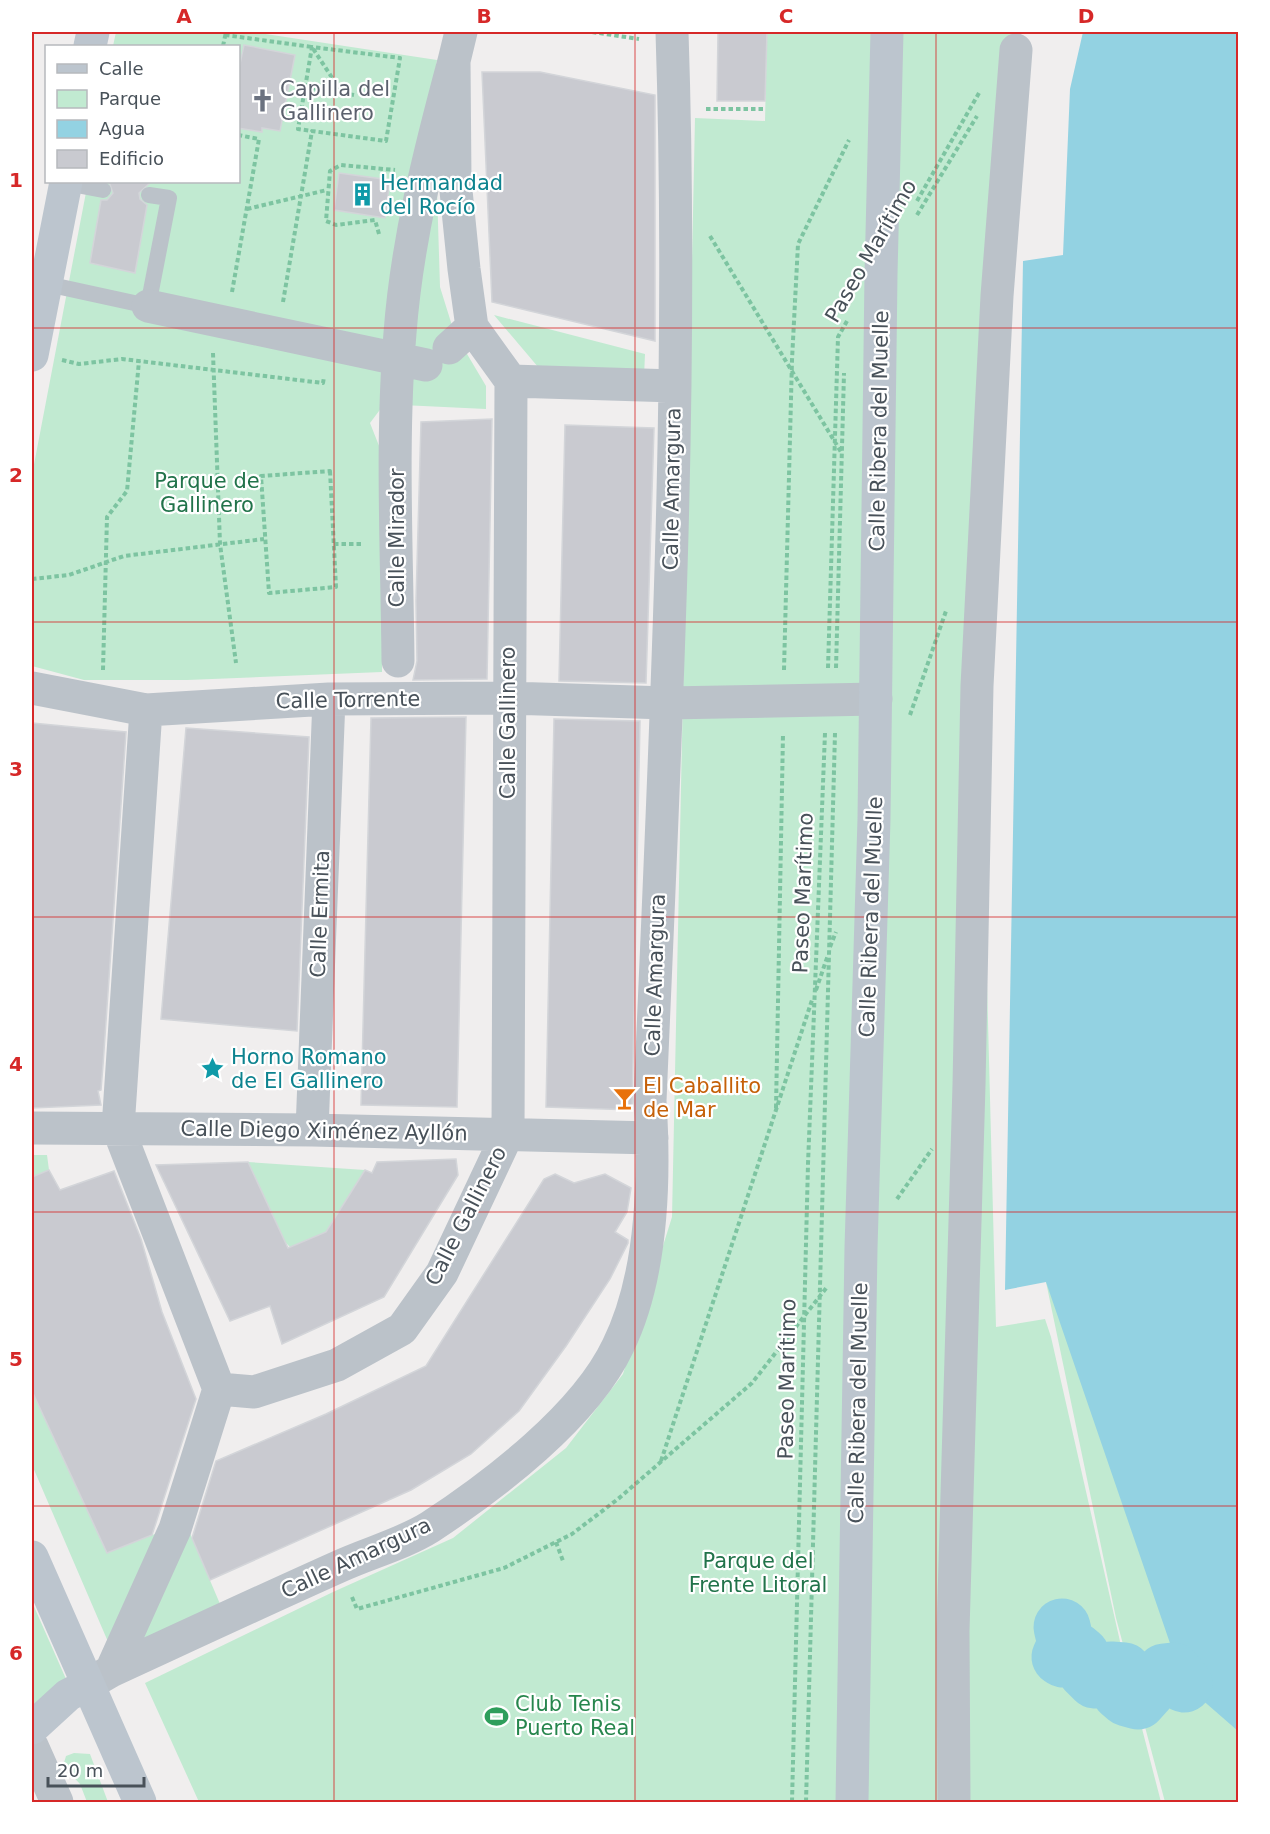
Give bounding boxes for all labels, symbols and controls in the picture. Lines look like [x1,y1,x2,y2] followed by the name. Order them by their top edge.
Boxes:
[176,4,192,28] text: A
[476,4,492,28] text: B
[779,4,793,28] text: C
[1078,4,1094,28] text: D
[45,45,240,183] legend
[99,58,144,79] text: Calle
[280,77,390,125] place label: Capilla del Gallinero
[99,88,161,109] text: Parque
[249,88,275,114] church icon: Capilla del Gallinero
[99,118,145,139] text: Agua
[99,148,164,169] text: Edificio
[9,168,23,192] text: 1
[380,171,503,219] place label: Hermandad del Rocío
[820,175,922,327] street label: Paseo Marítimo
[349,182,375,208] building icon: Hermandad del Rocío
[865,310,893,552] street label: Calle Ribera del Muelle
[659,407,685,571] street label: Calle Amargura
[9,463,23,487] text: 2
[385,468,409,608] street label: Calle Mirador
[154,469,260,517] park label: Parque de Gallinero
[496,647,520,799] street label: Calle Gallinero
[275,687,421,713] street label: Calle Torrente
[9,757,23,781] text: 3
[855,796,887,1038] street label: Calle Ribera del Muelle
[788,812,818,974] street label: Paseo Marítimo
[306,850,334,978] street label: Calle Ermita
[640,893,670,1057] street label: Calle Amargura
[231,1045,387,1093] place label: Horno Romano de El Gallinero
[9,1052,23,1076] text: 4
[200,1056,226,1082] place icon: Horno Romano de El Gallinero
[643,1074,761,1122] place label: El Caballito de Mar
[612,1085,638,1111] bar icon: El Caballito de Mar
[180,1116,468,1146] street label: Calle Diego Ximénez Ayllón
[421,1143,511,1289] street label: Calle Gallinero
[844,1282,872,1524] street label: Calle Ribera del Muelle
[774,1298,800,1460] street label: Paseo Marítimo
[9,1347,23,1371] text: 5
[277,1513,435,1603] street label: Calle Amargura
[689,1549,827,1597] park label: Parque del Frente Litoral
[9,1641,23,1665] text: 6
[515,1692,635,1740] place label: Club Tenis Puerto Real
[484,1703,510,1729] sports icon: Club Tenis Puerto Real
[48,1750,144,1788] scale bar
[57,1760,103,1781] text: 20 m

